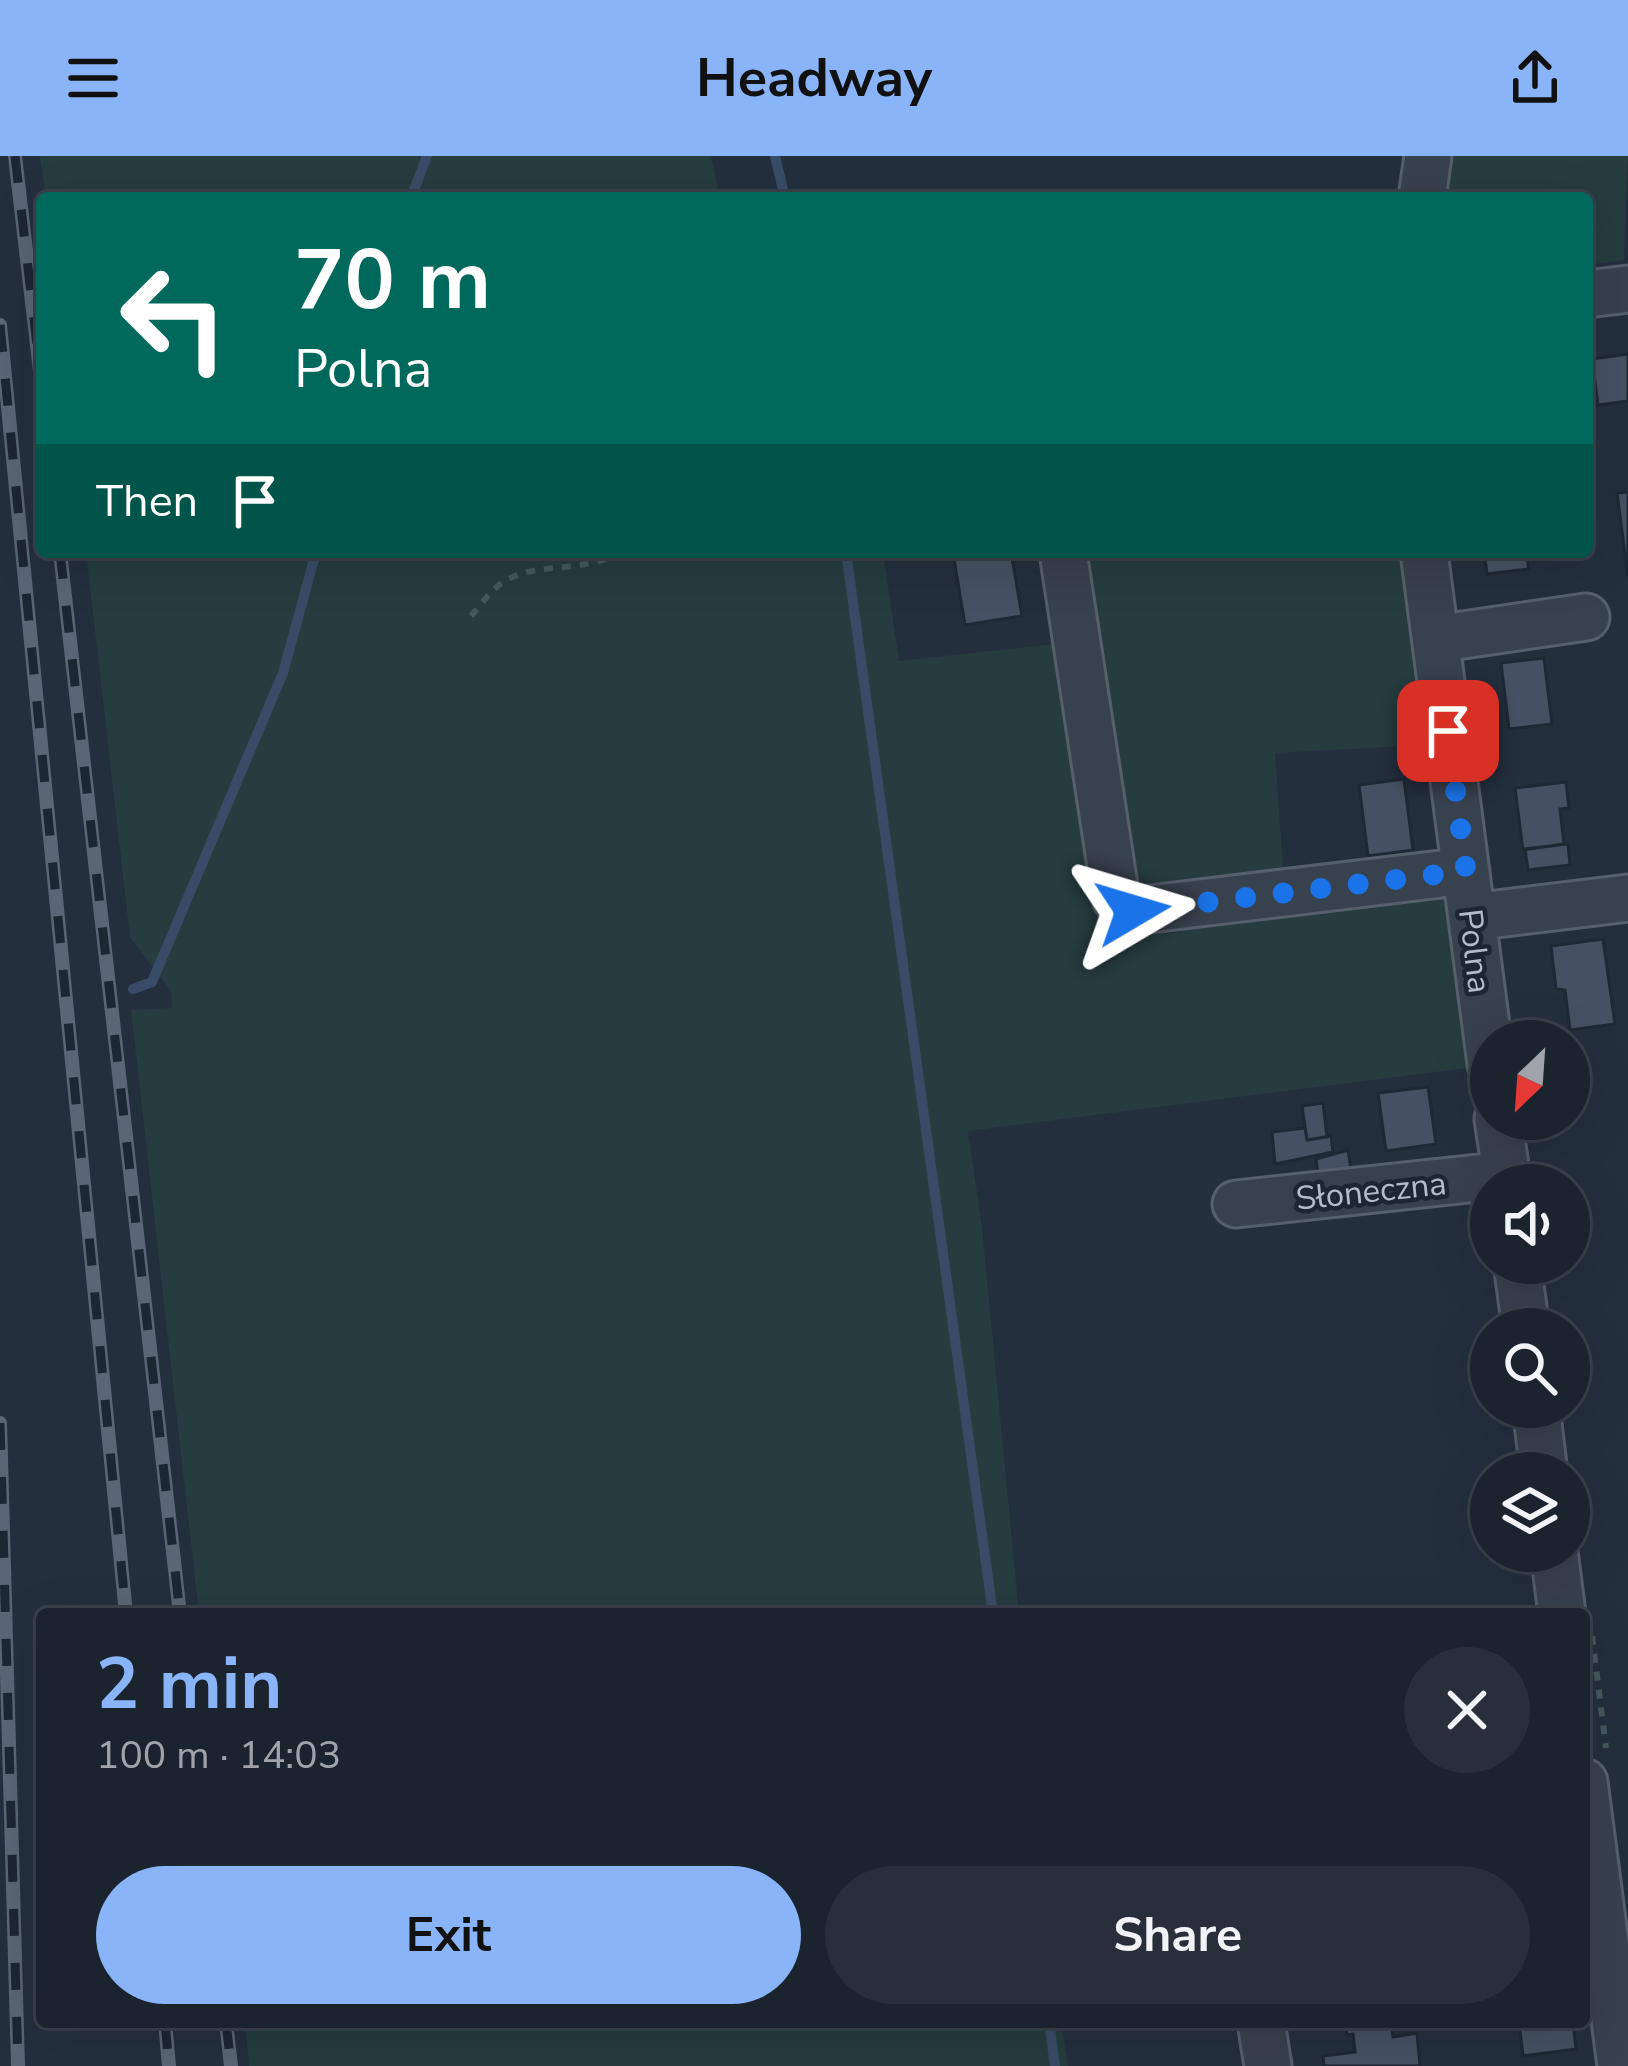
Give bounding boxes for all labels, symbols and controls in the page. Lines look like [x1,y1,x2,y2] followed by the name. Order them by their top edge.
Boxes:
[696,41,932,115] text: Headway
[60,45,126,111] icon: menu
[1502,45,1568,111] icon: share
[294,223,491,338] text: 70 m
[96,240,252,396] icon: left
[294,332,432,406] text: Polna
[222,468,288,534] icon: arrive
[96,471,198,532] text: Then
[1397,680,1499,782] pin
[1415,698,1481,764] icon: arrive
[1070,848,1196,974] position arrow
[1447,906,1502,996] street label: Polna
[1470,1020,1590,1140] north arrow
[1470,1020,1590,1572] map controls
[1294,1161,1449,1222] street label: Słoneczna
[1470,1164,1590,1284] button: sound
[1470,1308,1590,1428] button: search
[1470,1452,1590,1572] button: layers
[96,1635,282,1733] text: 2 min
[1404,1647,1530,1773] button: close
[96,1729,341,1782] text: 100 m · 14:03
[96,1866,801,2004] button: Exit
[825,1866,1530,2004] button: Share

